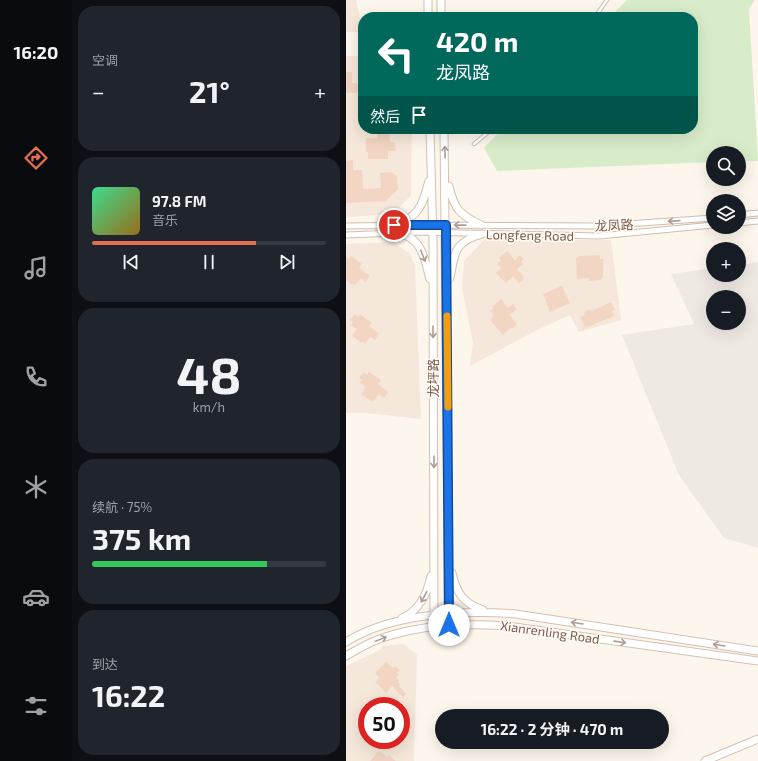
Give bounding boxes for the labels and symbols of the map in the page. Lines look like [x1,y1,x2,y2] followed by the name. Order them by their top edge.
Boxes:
[441,146,449,159] one-way arrow
[377,208,411,242] pin
[594,216,634,234] street label: 龙凤路
[668,218,681,225] one-way arrow
[454,221,467,229] one-way arrow
[486,226,574,244] street label: Longfeng Road
[420,250,428,262] one-way arrow
[429,325,437,338] one-way arrow
[425,358,441,398] street label: 龙坪路
[430,455,437,468] one-way arrow
[419,591,427,603] one-way arrow
[428,604,470,646] position arrow
[499,617,601,647] street label: Xianrenling Road
[571,619,584,627] one-way arrow
[374,634,386,642] one-way arrow
[613,638,626,646] one-way arrow
[713,641,726,649] one-way arrow
[358,697,410,749] speed limit sign: 50

